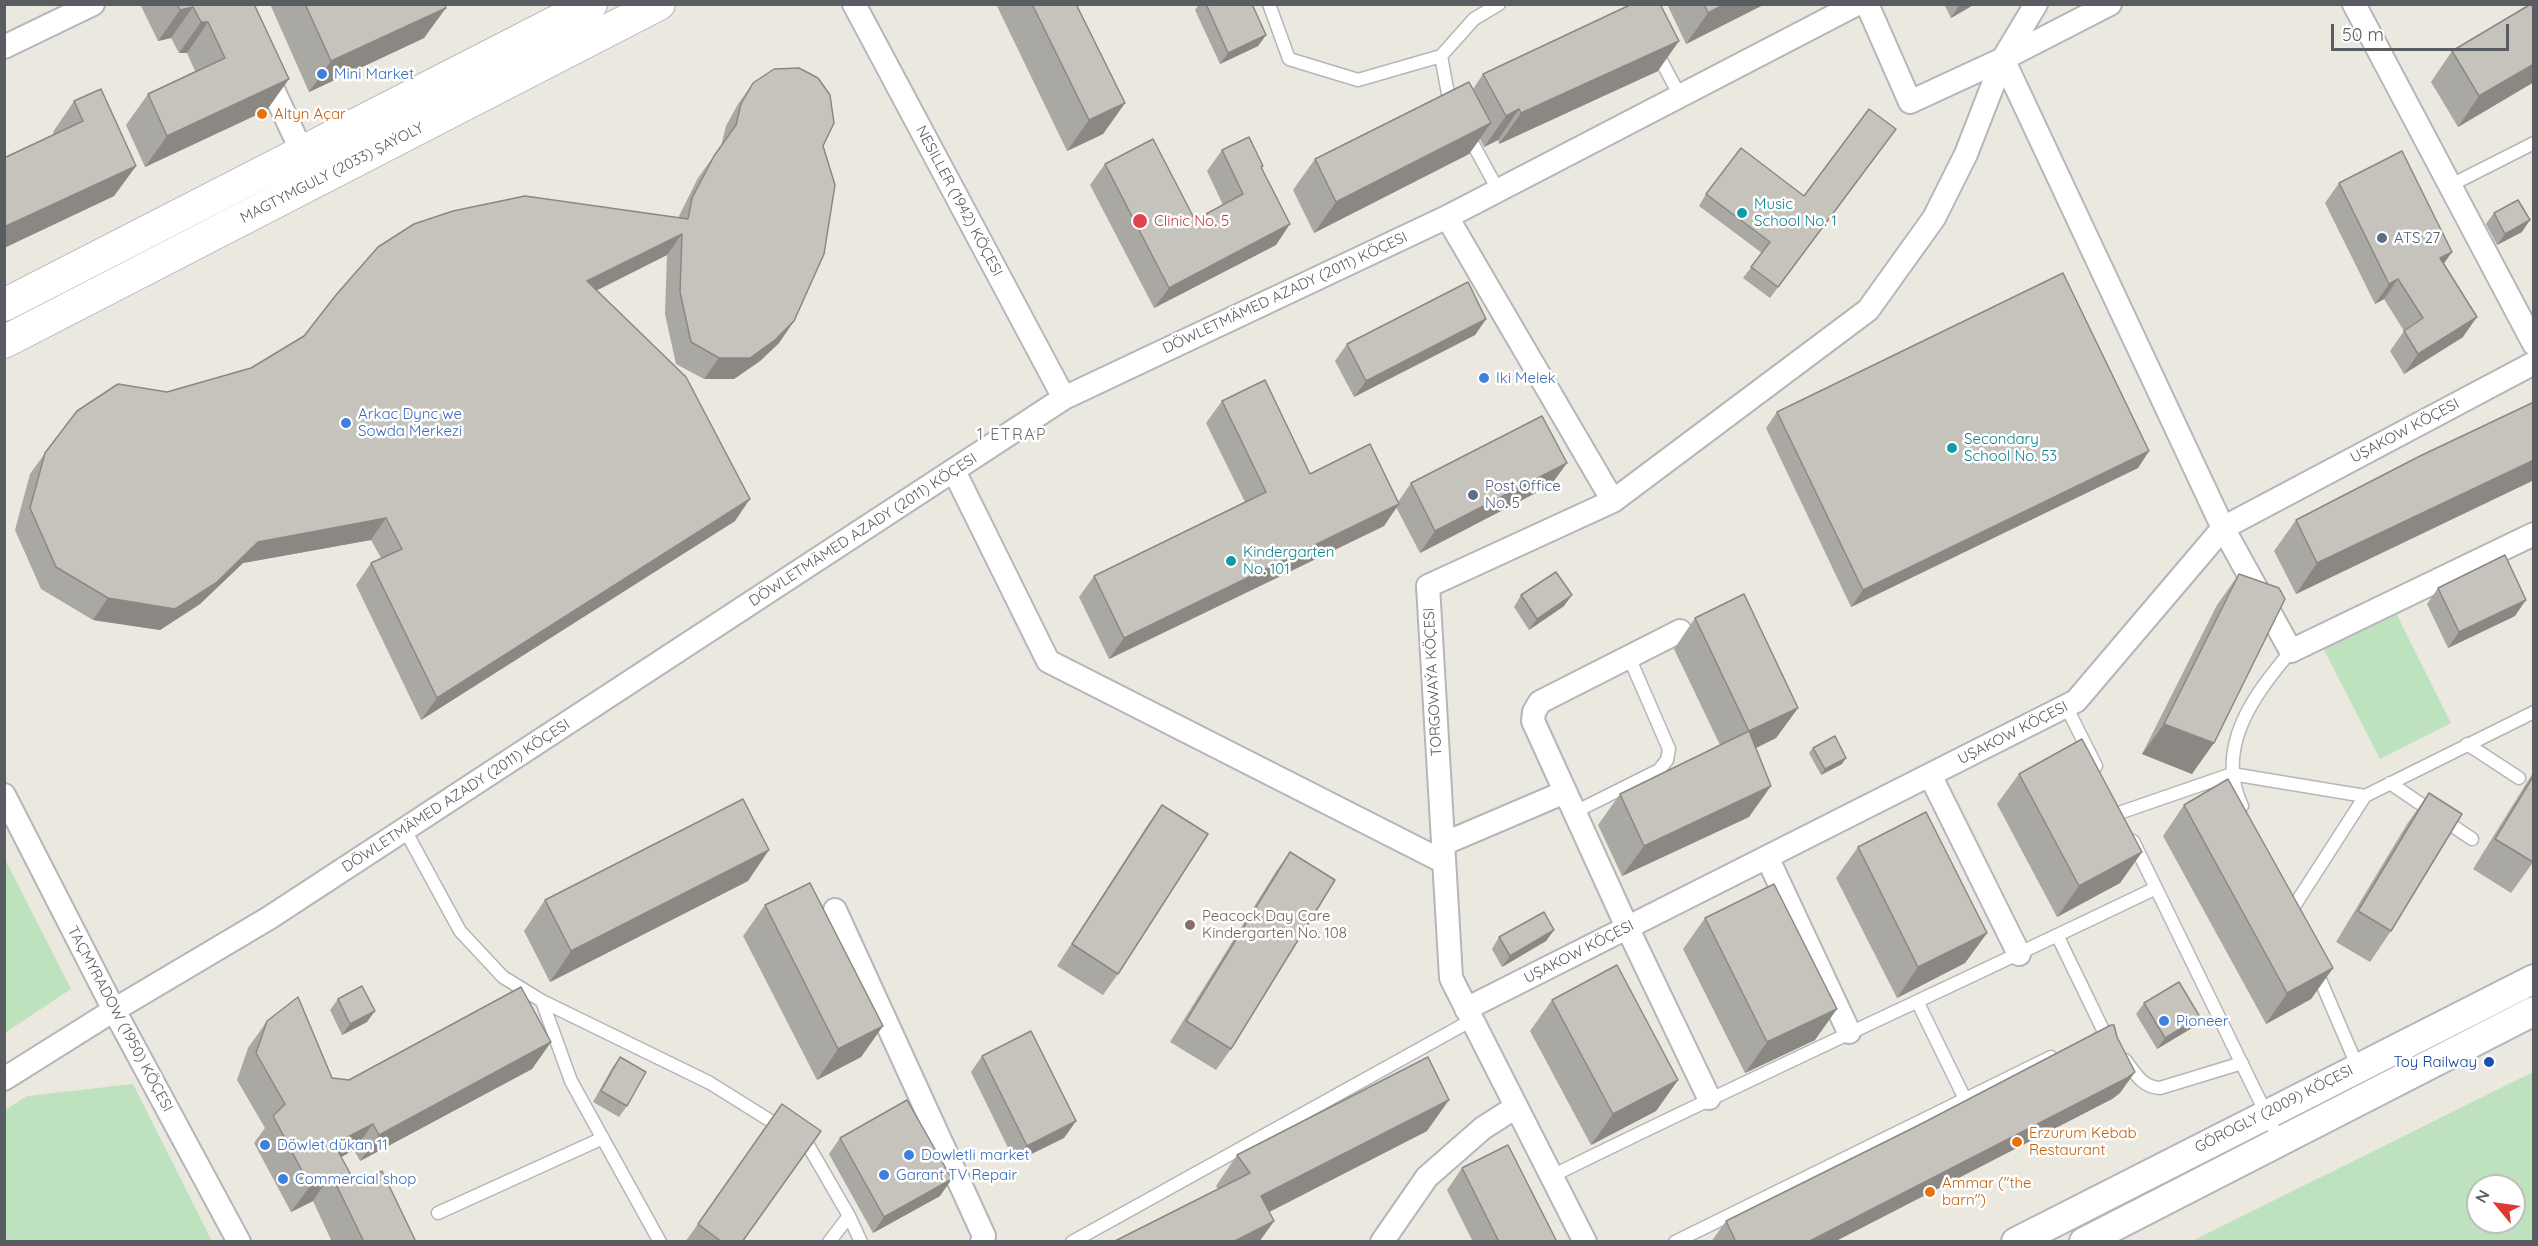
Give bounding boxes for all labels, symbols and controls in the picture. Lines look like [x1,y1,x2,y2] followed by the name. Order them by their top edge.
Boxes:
[2334,12,2512,50] scale bar
[2342,23,2384,46] text: 50 m
[334,65,414,83] place label: Mini Market
[315,67,329,81] marker: Mini Market
[274,105,346,123] place label: Altyn Açar
[255,107,269,121] marker: Altyn Açar
[237,119,427,227] street label: MAGTYMGULY (2033) ŞAÝOLY
[912,123,1006,279] street label: NESILLER (1942) KÖÇESI
[1754,195,1837,230] place label: Music School No. 1
[1735,206,1749,220] marker: Music School No. 1
[1131,212,1149,230] marker: Clinic No. 5
[1154,212,1229,230] place label: Clinic No. 5
[1160,228,1410,358] street label: DÖWLETMÄMED AZADY (2011) KÖÇESI
[2394,229,2440,247] place label: ATS 27
[2375,231,2389,245] marker: ATS 27
[1496,369,1556,387] place label: Iki Melek
[1477,371,1491,385] marker: Iki Melek
[2348,395,2462,467] street label: UŞAKOW KÖÇESI
[358,405,462,440] place label: Arkac Dync we Sowda Merkezi
[339,416,353,430] marker: Arkac Dync we Sowda Merkezi
[977,425,1047,445] district label: 1 ETRAP
[1964,430,2057,465] place label: Secondary School No. 53
[1945,441,1959,455] marker: Secondary School No. 53
[746,449,980,611] street label: DÖWLETMÄMED AZADY (2011) KÖÇESI
[1485,477,1561,512] place label: Post Office No. 5
[1466,488,1480,502] marker: Post Office No. 5
[1243,543,1334,578] place label: Kindergarten No. 101
[1224,554,1238,568] marker: Kindergarten No. 101
[1420,607,1446,757] street label: TORGOWAÝA KÖÇESI
[1955,698,2071,768] street label: UŞAKOW KÖÇESI
[339,715,573,877] street label: DÖWLETMÄMED AZADY (2011) KÖÇESI
[1202,907,1347,942] place label: Peacock Day Care Kindergarten No. 108
[1521,917,1637,987] street label: UŞAKOW KÖÇESI
[1183,918,1197,932] marker: Peacock Day Care Kindergarten No. 108
[63,923,177,1115] street label: TAÇMYRADOW (1950) KÖÇESI
[2176,1012,2229,1030] place label: Pioneer
[2157,1014,2171,1028] marker: Pioneer
[2393,1053,2477,1071] place label: Toy Railway
[2482,1055,2496,1069] marker: Toy Railway
[2192,1061,2356,1157] street label: GÖROGLY (2009) KÖÇESI
[2029,1124,2137,1159] place label: Erzurum Kebab Restaurant
[2010,1135,2024,1149] marker: Erzurum Kebab Restaurant
[277,1136,388,1154] place label: Döwlet dükan 11
[258,1138,272,1152] marker: Döwlet dükan 11
[921,1146,1030,1164] place label: Dowletli market
[902,1148,916,1162] marker: Dowletli market
[896,1166,1017,1184] place label: Garant TV Repair
[877,1168,891,1182] marker: Garant TV Repair
[295,1170,416,1188] place label: Commercial shop
[276,1172,290,1186] marker: Commercial shop
[1942,1174,2031,1209] place label: Ammar ("the barn")
[2466,1174,2526,1234] north arrow
[1923,1185,1937,1199] marker: Ammar ("the barn")
[2470,1186,2494,1206] text: N

